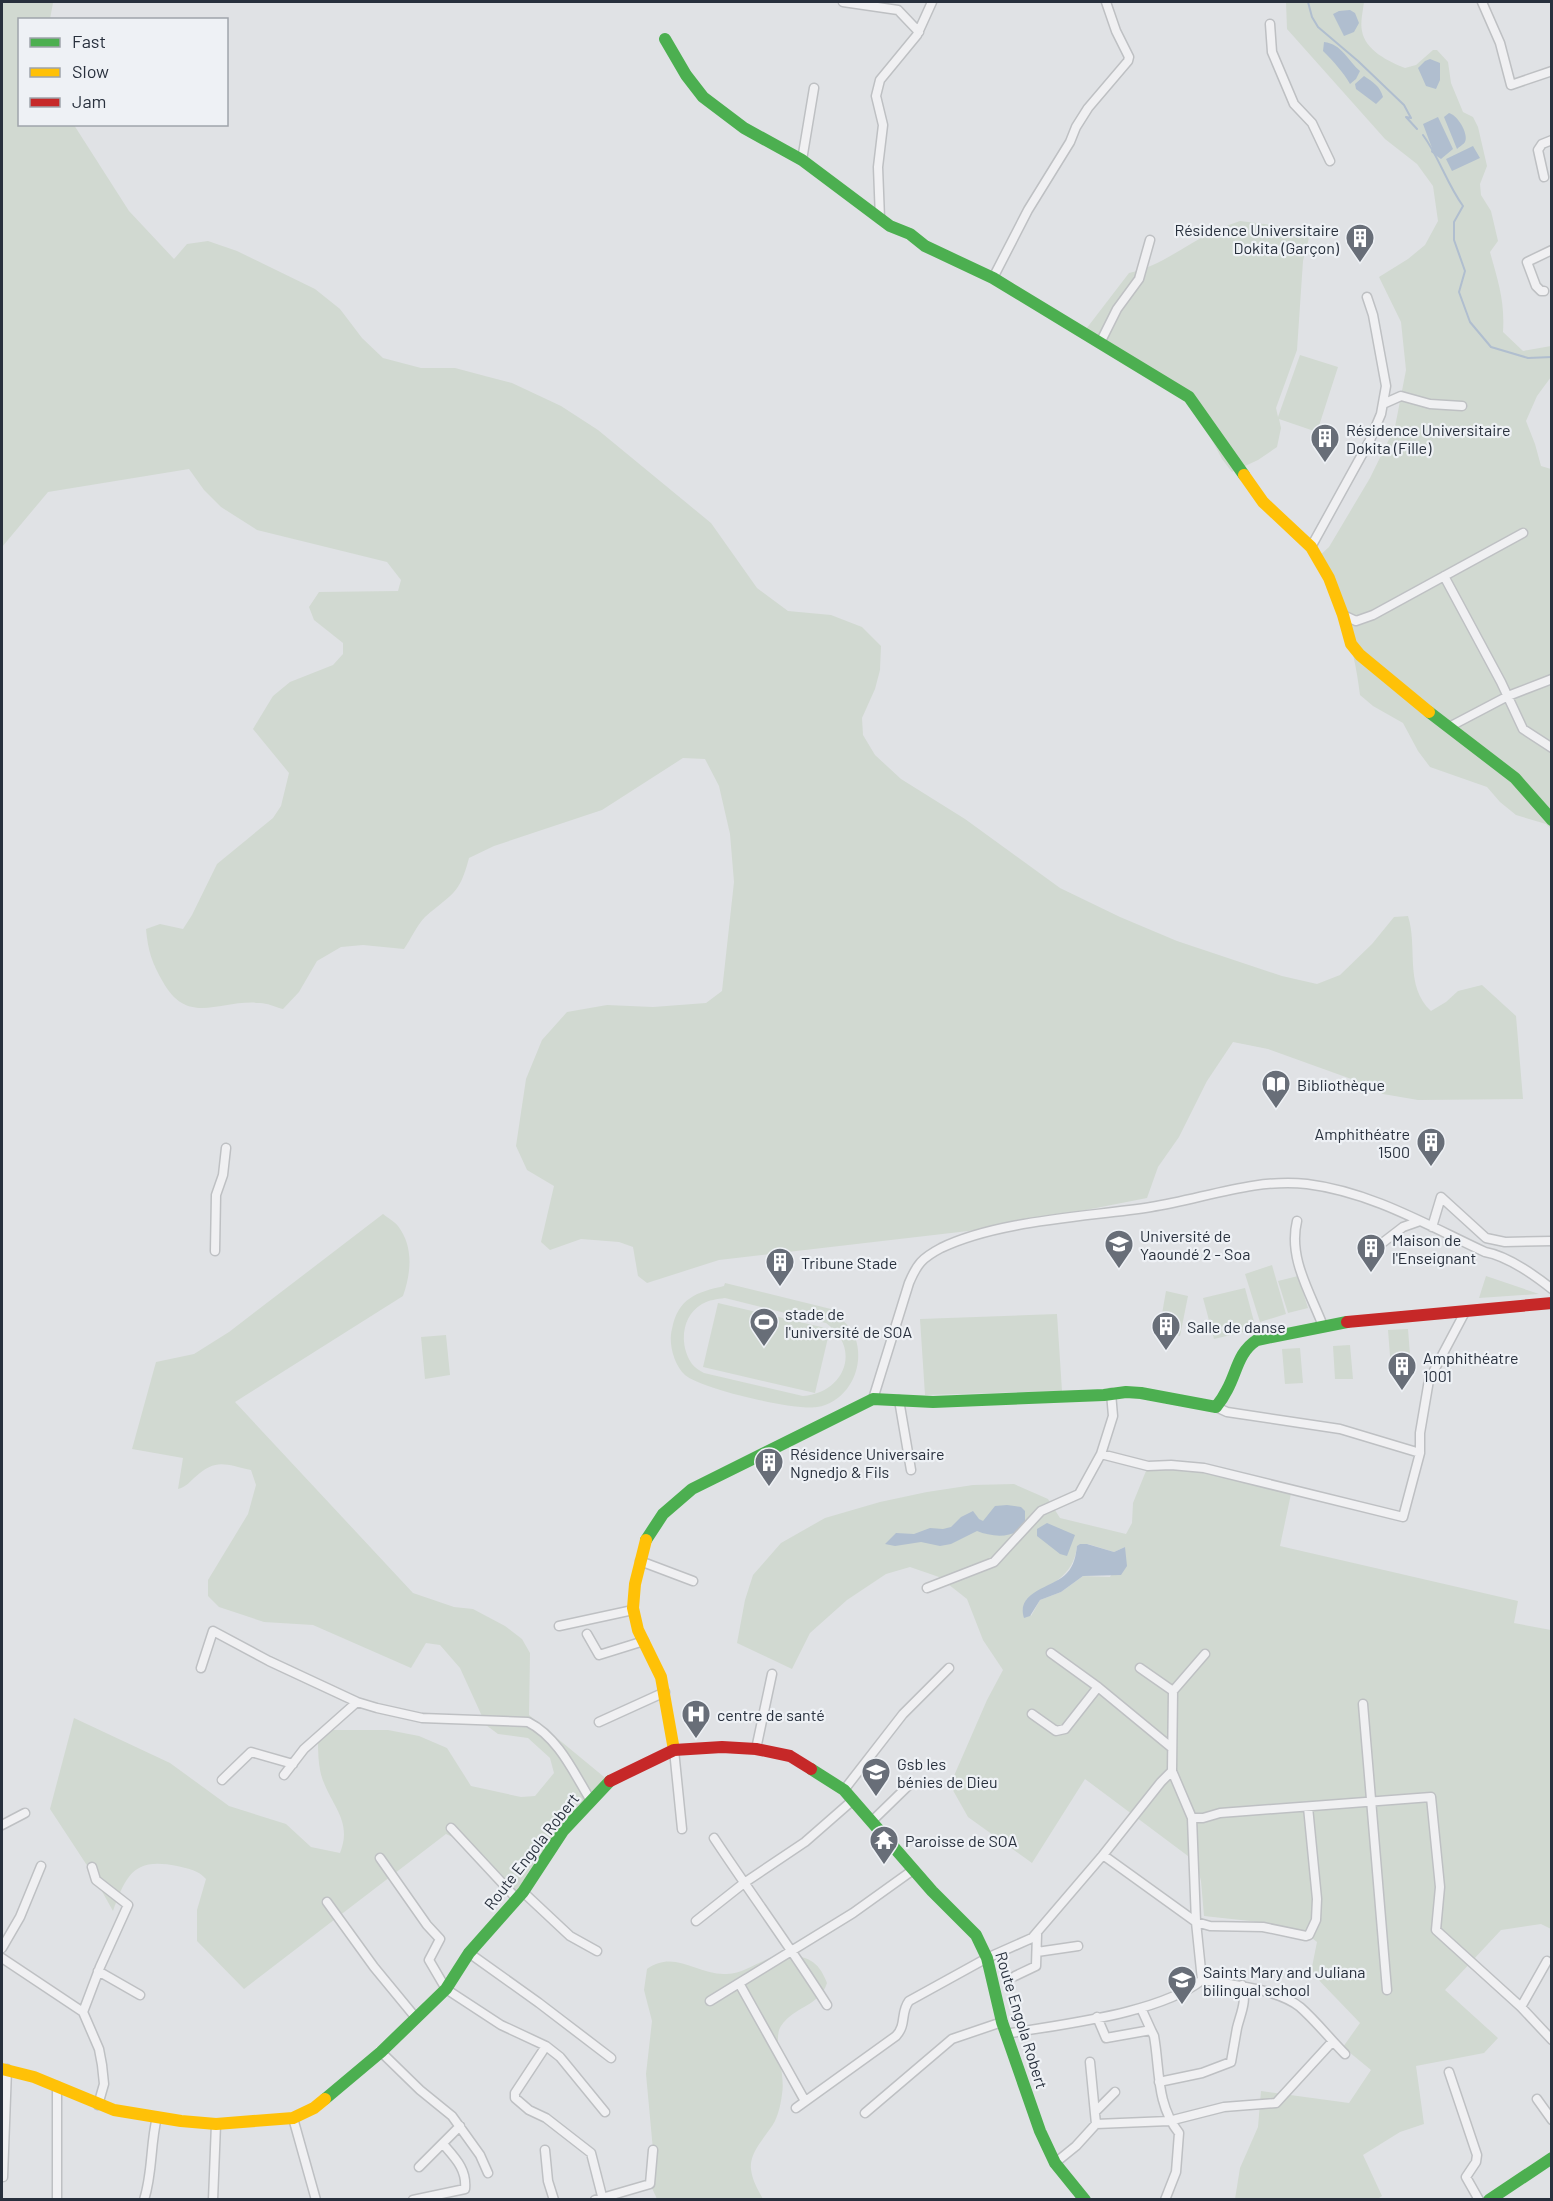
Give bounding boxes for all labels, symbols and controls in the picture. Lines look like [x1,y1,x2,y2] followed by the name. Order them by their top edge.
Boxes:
[18,18,228,126] legend
[72,30,106,52] text: Fast
[72,60,109,82] text: Slow
[72,90,106,112] text: Jam
[1174,220,1340,257] place label: Résidence Universitaire Dokita (Garçon)
[1344,222,1376,264] building icon: Résidence Universitaire Dokita (Garçon)
[1346,420,1511,457] place label: Résidence Universitaire Dokita (Fille)
[1309,422,1341,464] building icon: Résidence Universitaire Dokita (Fille)
[1260,1068,1292,1110] library icon: Bibliothèque
[1297,1075,1385,1094] place label: Bibliothèque
[1315,1124,1410,1161] place label: Amphithéatre 1500
[1415,1126,1447,1168] building icon: Amphithéatre 1500
[1140,1226,1250,1263] place label: Université de Yaoundé 2 - Soa
[1103,1228,1135,1270] school or university icon: Université de Yaoundé 2 - Soa
[1392,1230,1476,1267] place label: Maison de l'Enseignant
[1355,1232,1387,1274] building icon: Maison de l'Enseignant
[764,1246,796,1288] building icon: Tribune Stade
[801,1253,897,1272] place label: Tribune Stade
[785,1304,913,1341] place label: stade de l'université de SOA
[748,1306,780,1348] sports icon: stade de l'université de SOA
[1150,1310,1182,1352] building icon: Salle de danse
[1187,1317,1286,1336] place label: Salle de danse
[1423,1348,1518,1385] place label: Amphithéatre 1001
[1386,1350,1418,1392] building icon: Amphithéatre 1001
[790,1444,945,1481] place label: Résidence Universaire Ngnedjo & Fils
[753,1446,785,1488] building icon: Résidence Universaire Ngnedjo & Fils
[680,1698,712,1740] hospital icon: centre de santé
[717,1705,825,1724] place label: centre de santé
[897,1754,998,1791] place label: Gsb les bénies de Dieu
[860,1756,892,1798] school or university icon: Gsb les bénies de Dieu
[480,1789,582,1913] street label: Route Engola Robert
[868,1824,900,1866] temple icon: Paroisse de SOA
[905,1831,1018,1850] place label: Paroisse de SOA
[992,1949,1052,2091] street label: Route Engola Robert
[1203,1962,1366,1999] place label: Saints Mary and Juliana bilingual school
[1166,1964,1198,2006] school or university icon: Saints Mary and Juliana bilingual school

